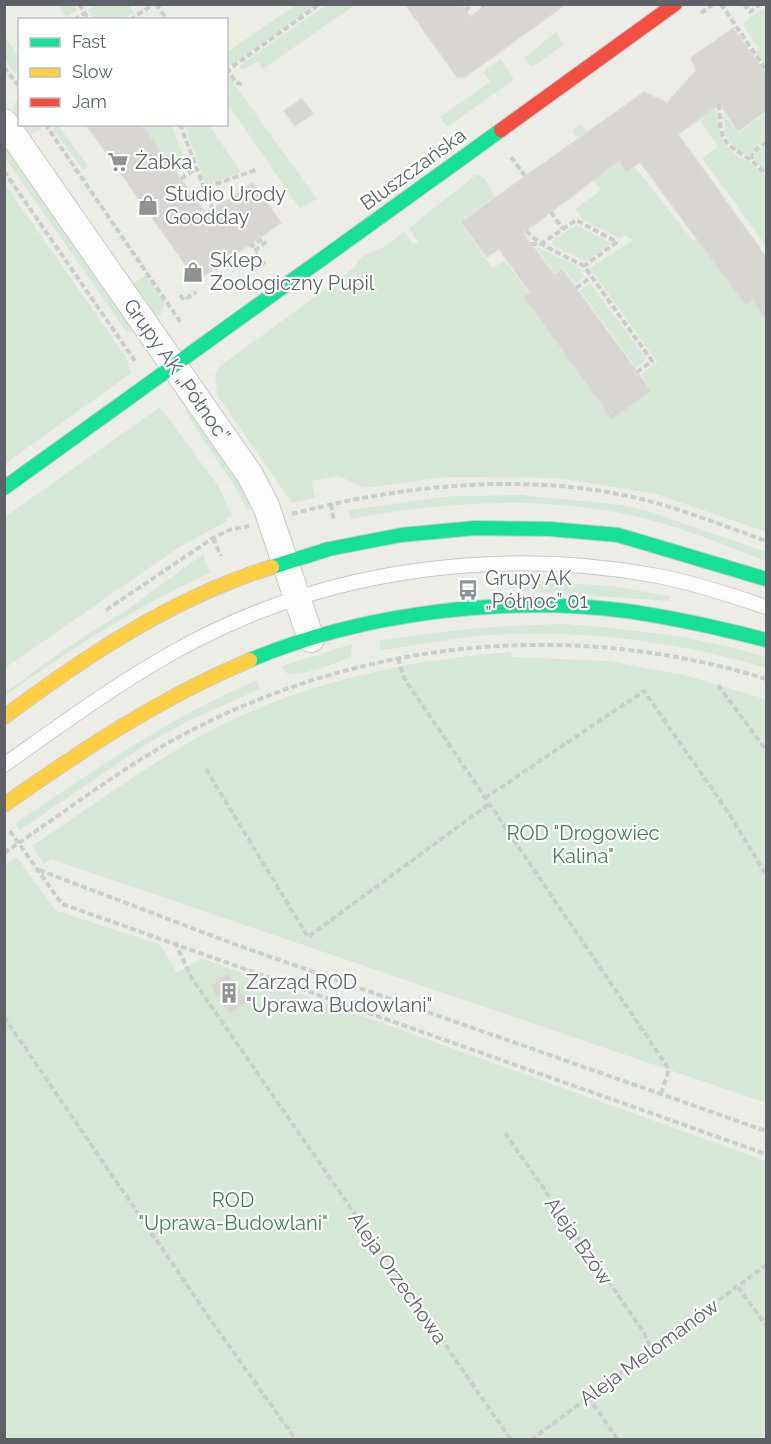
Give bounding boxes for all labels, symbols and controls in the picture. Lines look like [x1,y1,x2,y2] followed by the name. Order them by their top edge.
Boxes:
[18,18,228,126] legend
[72,31,106,52] text: Fast
[72,61,113,82] text: Slow
[72,91,107,112] text: Jam
[356,123,470,215] street label: Bluszczańska
[135,149,192,174] place label: Żabka
[106,150,130,174] supermarket icon: Żabka
[165,182,286,229] place label: Studio Urody Goodday
[136,193,160,217] shop icon: Studio Urody Goodday
[210,248,375,295] place label: Sklep Zoologiczny Pupil
[181,260,205,284] shop icon: Sklep Zoologiczny Pupil
[119,294,235,446] street label: Grupy AK „Północ”
[485,566,588,613] place label: Grupy AK „Północ” 01
[456,578,480,602] bus stop icon: Grupy AK „Północ” 01
[506,821,660,868] park label: ROD "Drogowiec Kalina"
[246,970,432,1017] place label: Zarząd ROD "Uprawa Budowlani"
[217,981,241,1005] building icon: Zarząd ROD "Uprawa Budowlani"
[138,1188,328,1235] park label: ROD "Uprawa-Budowlani"
[540,1192,618,1290] street label: Aleja Bzów
[344,1207,452,1349] street label: Aleja Orzechowa
[575,1293,723,1411] street label: Aleja Melomanów

